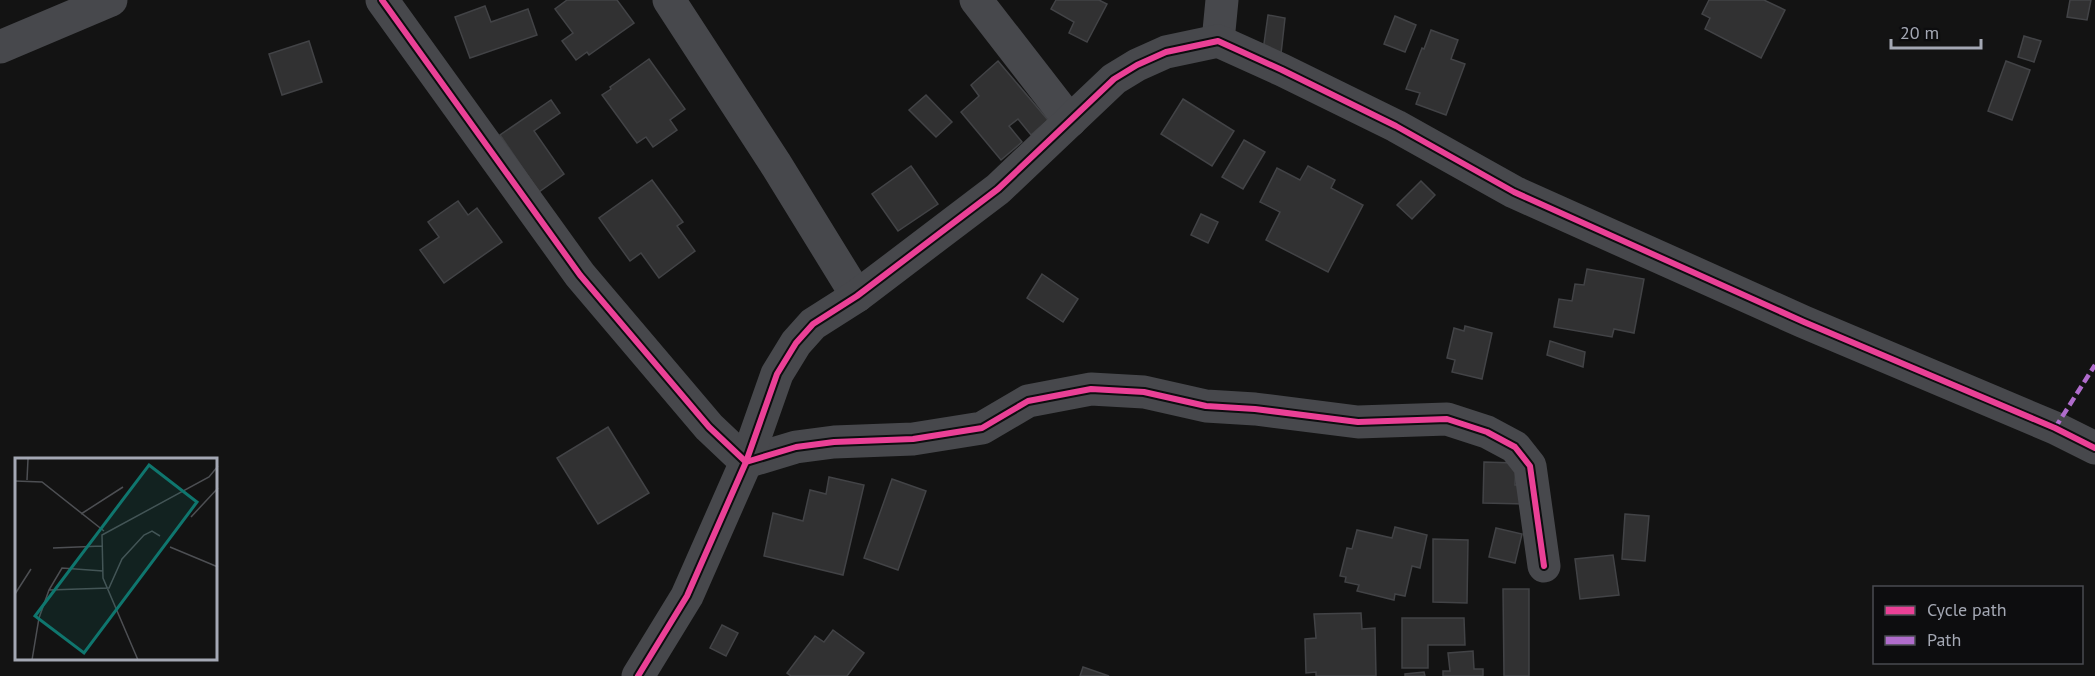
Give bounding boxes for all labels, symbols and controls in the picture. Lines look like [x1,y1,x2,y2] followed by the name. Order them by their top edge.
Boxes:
[1891,12,1981,50] scale bar
[1900,21,1939,44] text: 20 m
[15,458,218,661] inset map
[1873,586,2083,664] legend
[1927,598,2007,621] text: Cycle path
[1927,628,1961,651] text: Path

